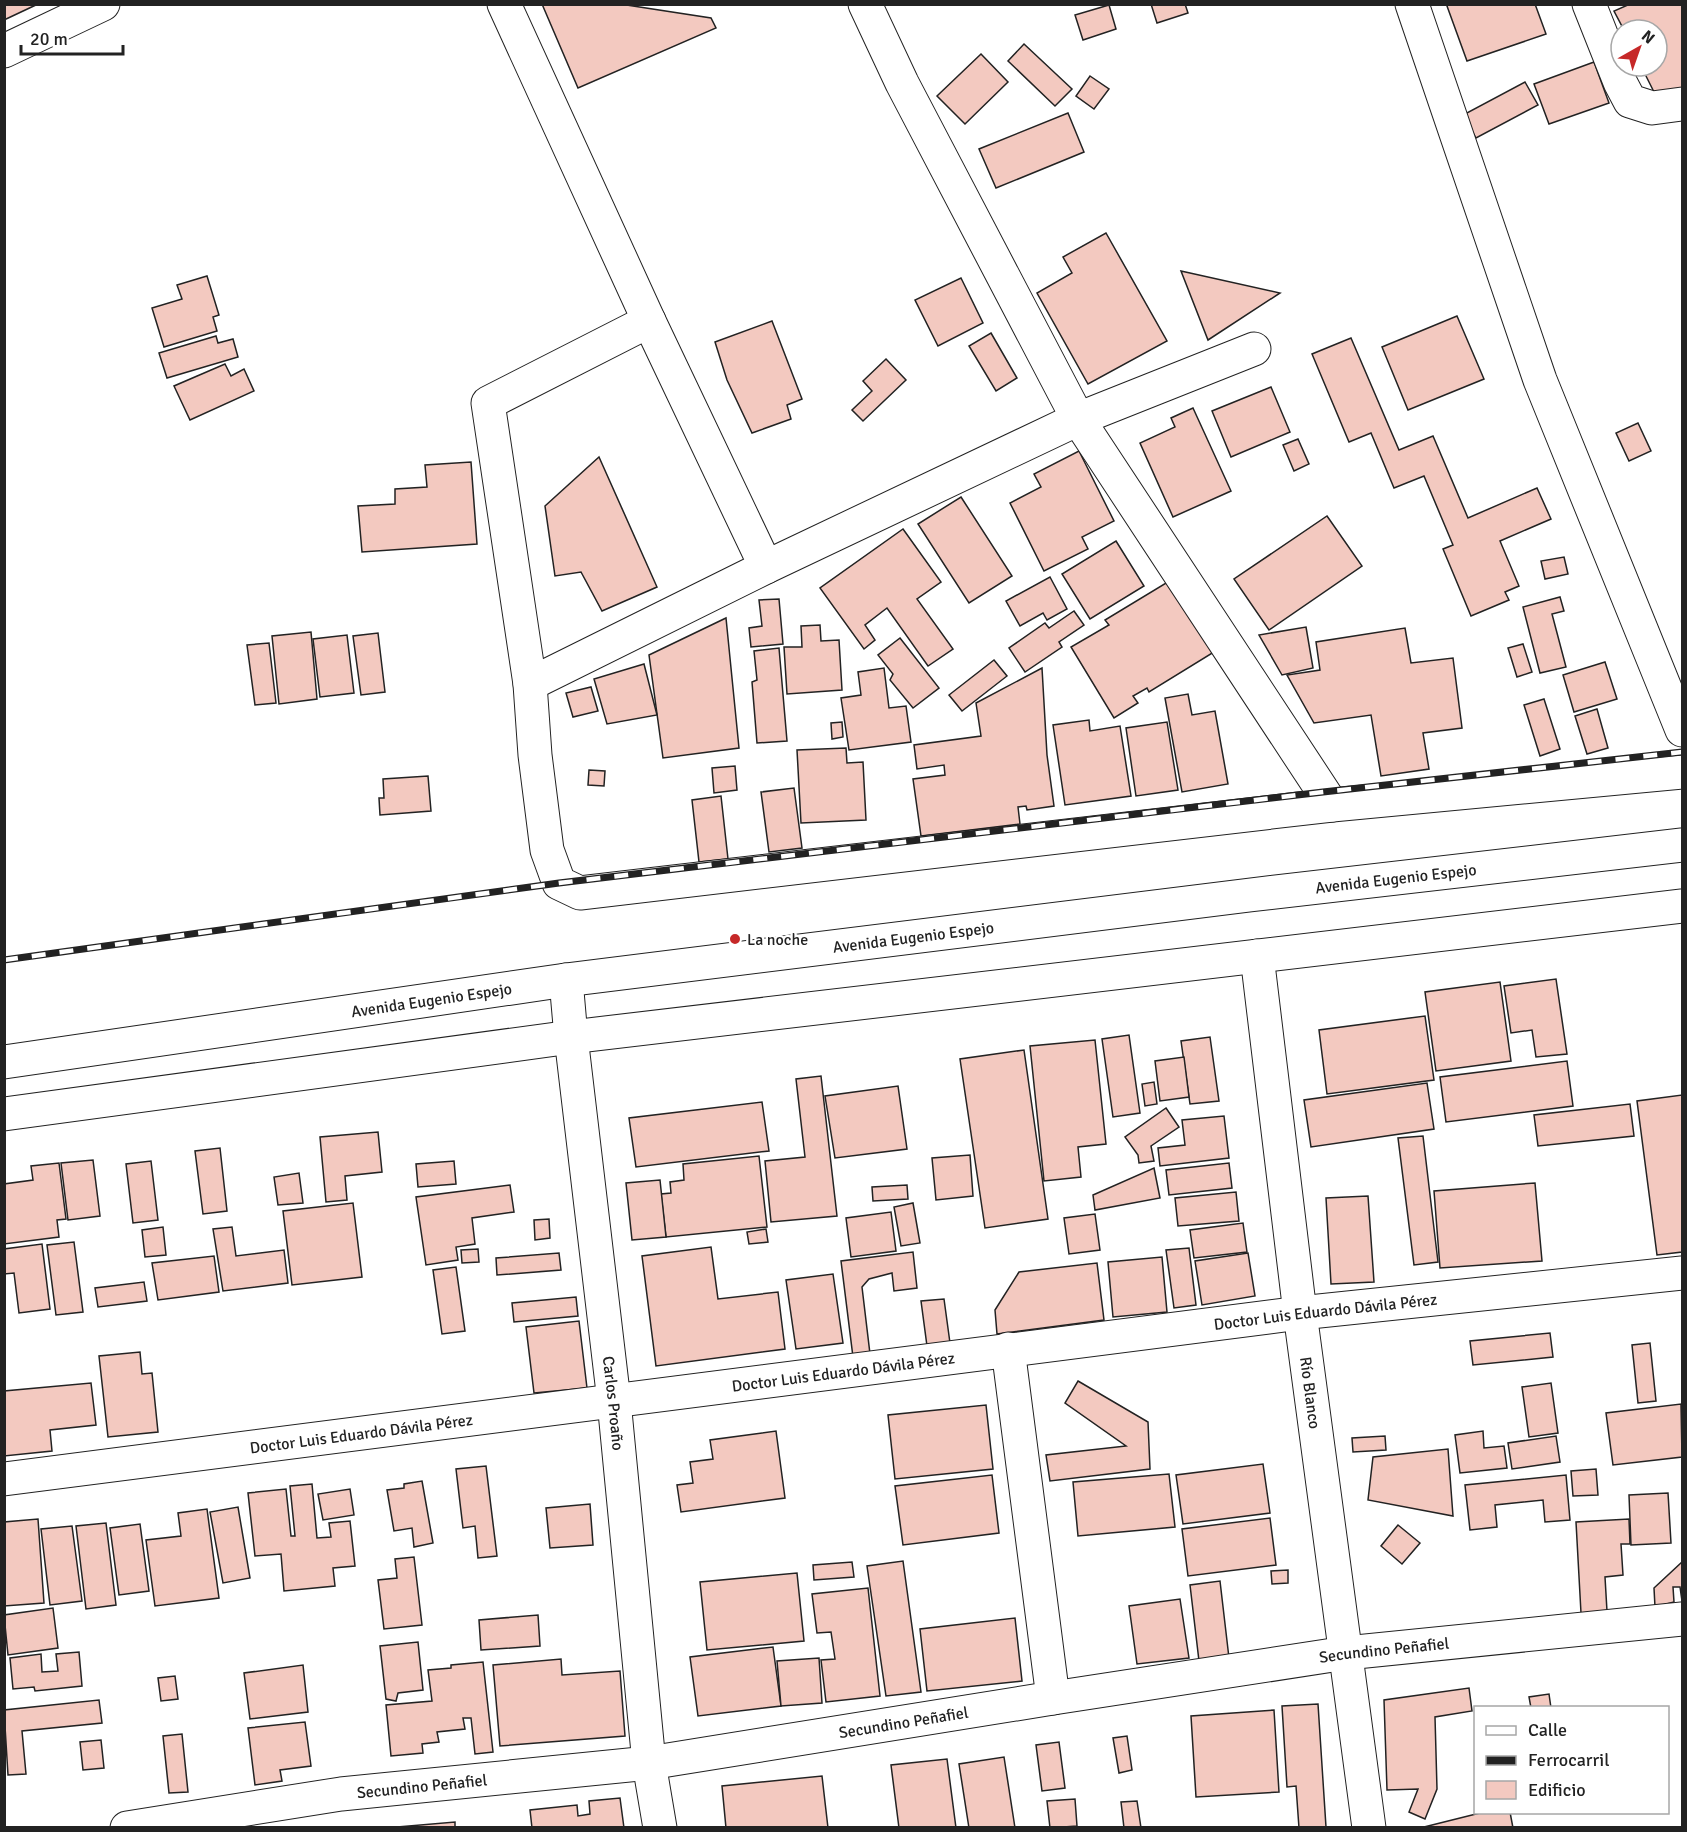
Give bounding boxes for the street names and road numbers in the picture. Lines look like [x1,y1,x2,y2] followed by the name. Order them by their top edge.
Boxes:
[1314,860,1478,898] street label: Avenida Eugenio Espejo
[832,918,995,958] street label: Avenida Eugenio Espejo
[350,979,513,1022] street label: Avenida Eugenio Espejo
[1213,1290,1438,1335] street label: Doctor Luis Eduardo Dávila Pérez
[731,1348,956,1397] street label: Doctor Luis Eduardo Dávila Pérez
[598,1355,628,1452] street label: Carlos Proaño
[1295,1355,1324,1430] street label: Río Blanco
[248,1410,474,1458] street label: Doctor Luis Eduardo Dávila Pérez
[1318,1634,1450,1668] street label: Secundino Peñafiel
[837,1703,970,1743] street label: Secundino Peñafiel
[356,1770,488,1803] street label: Secundino Peñafiel

